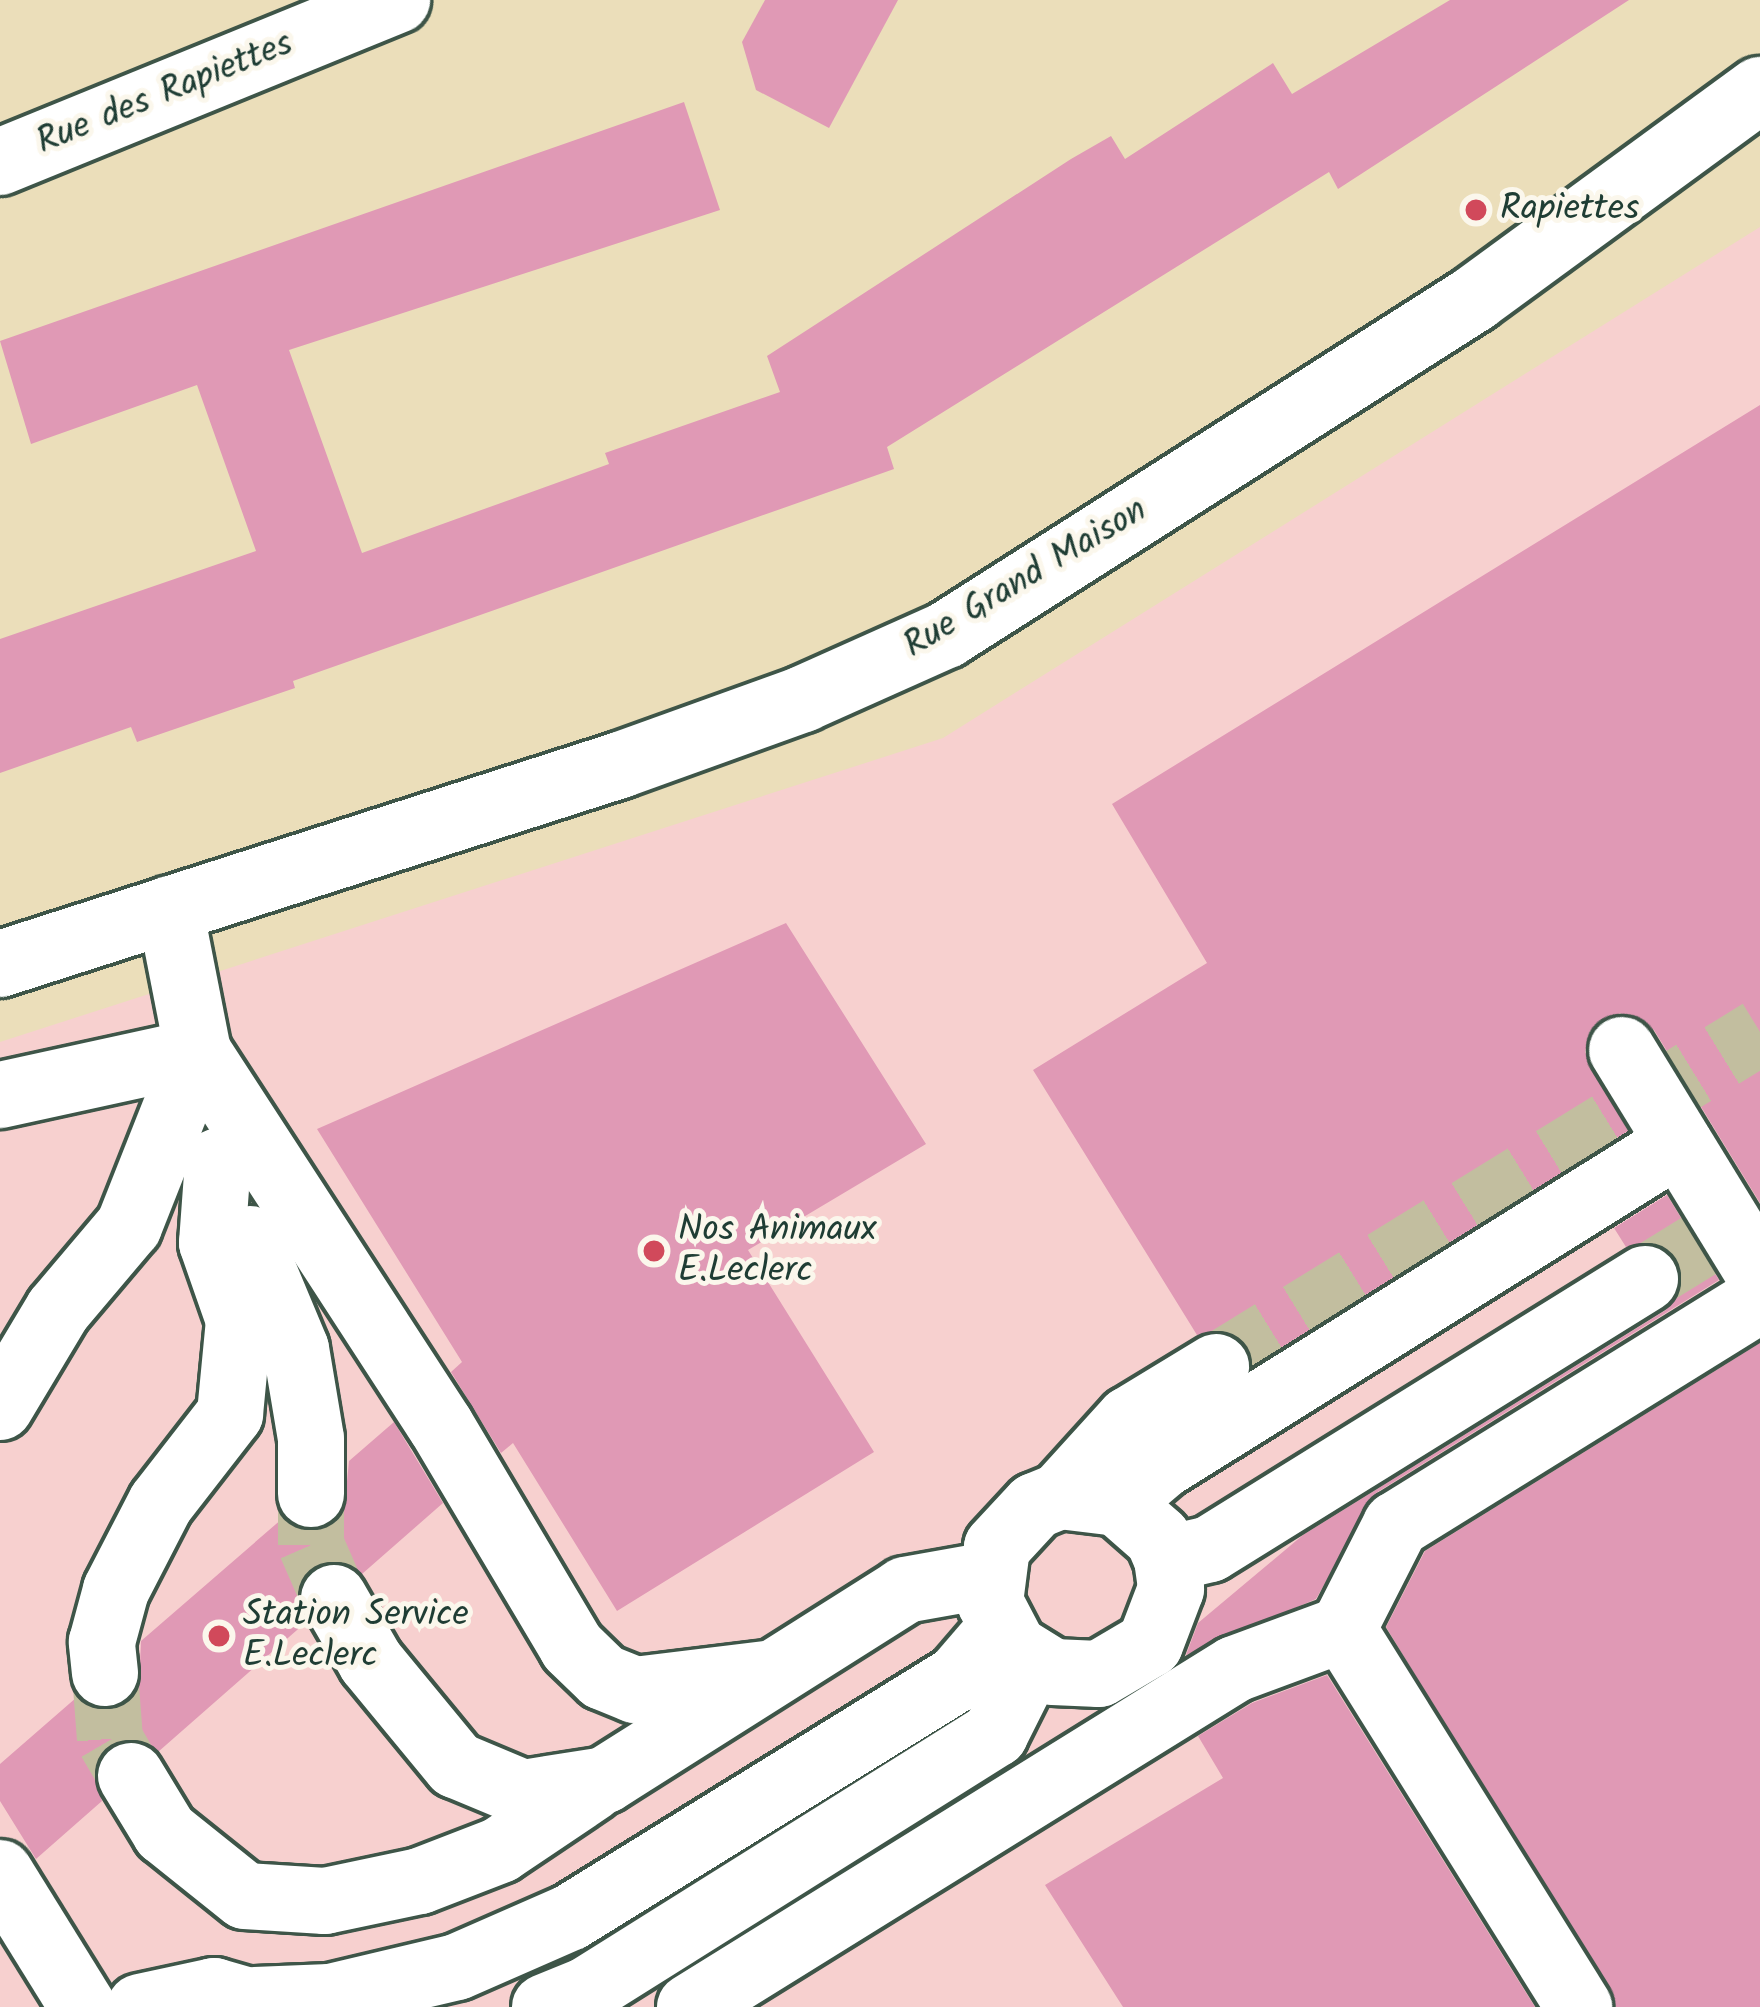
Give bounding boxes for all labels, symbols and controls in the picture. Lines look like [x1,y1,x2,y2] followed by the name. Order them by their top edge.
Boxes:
[31,23,299,165] street label: Rue des Rapiettes
[1500,188,1639,232] place label: Rapiettes
[1463,197,1489,223] marker: Rapiettes
[897,489,1155,669] street label: Rue Grand Maison
[678,1208,876,1293] place label: Nos Animaux E.Leclerc
[641,1238,667,1264] marker: Nos Animaux E.Leclerc
[243,1593,469,1678] place label: Station Service E.Leclerc
[206,1623,232,1649] marker: Station Service E.Leclerc

